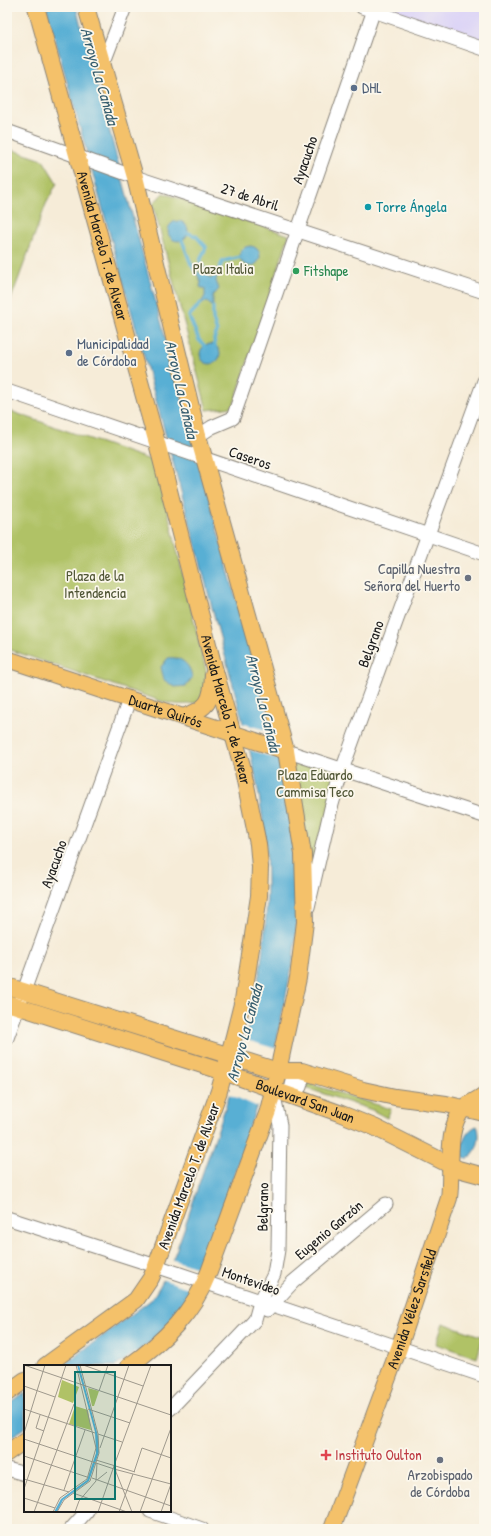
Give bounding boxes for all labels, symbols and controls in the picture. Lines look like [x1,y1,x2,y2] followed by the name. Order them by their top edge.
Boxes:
[76,25,125,129] water label: Arroyo La Cañada
[362,77,382,98] place label: DHL
[349,83,359,93] marker: DHL
[287,133,323,187] street label: Ayacucho
[72,169,134,323] street label: Avenida Marcelo T. de Alvear
[218,177,282,216] street label: 27 de Abril
[376,196,447,217] place label: Torre Ángela
[363,202,373,212] marker: Torre Ángela
[193,258,253,279] park label: Plaza Italia
[303,260,349,281] place label: Fitshape
[291,266,301,276] marker: Fitshape
[77,333,149,371] place label: Municipalidad de Córdoba
[160,338,204,442] water label: Arroyo La Cañada
[64,348,74,358] marker: Municipalidad de Córdoba
[226,441,274,475] street label: Caseros
[364,558,460,596] place label: Capilla Nuestra Señora del Huerto
[64,565,126,603] park label: Plaza de la Intendencia
[463,573,473,583] marker: Capilla Nuestra Señora del Huerto
[352,617,389,670] street label: Belgrano
[196,632,257,787] street label: Avenida Marcelo T. de Alvear
[241,652,287,756] water label: Arroyo La Cañada
[126,689,205,733] street label: Duarte Quirós
[276,764,354,802] park label: Plaza Eduardo Cammisa Teco
[35,837,72,891] street label: Ayacucho
[220,980,268,1084] water label: Arroyo La Cañada
[253,1073,358,1128] street label: Boulevard San Juan
[152,1100,225,1252] street label: Avenida Marcelo T. de Alvear
[252,1182,273,1232] street label: Belgrano
[290,1195,367,1264] street label: Eugenio Garzón
[381,1246,441,1372] street label: Avenida Vélez Sarsfield
[219,1261,283,1300] street label: Montevideo
[24,1365,171,1512] inset map
[335,1444,422,1465] place label: Instituto Oulton
[320,1449,332,1461] marker: Instituto Oulton
[435,1455,445,1465] marker: Arzobispado de Córdoba
[407,1464,473,1502] place label: Arzobispado de Córdoba

